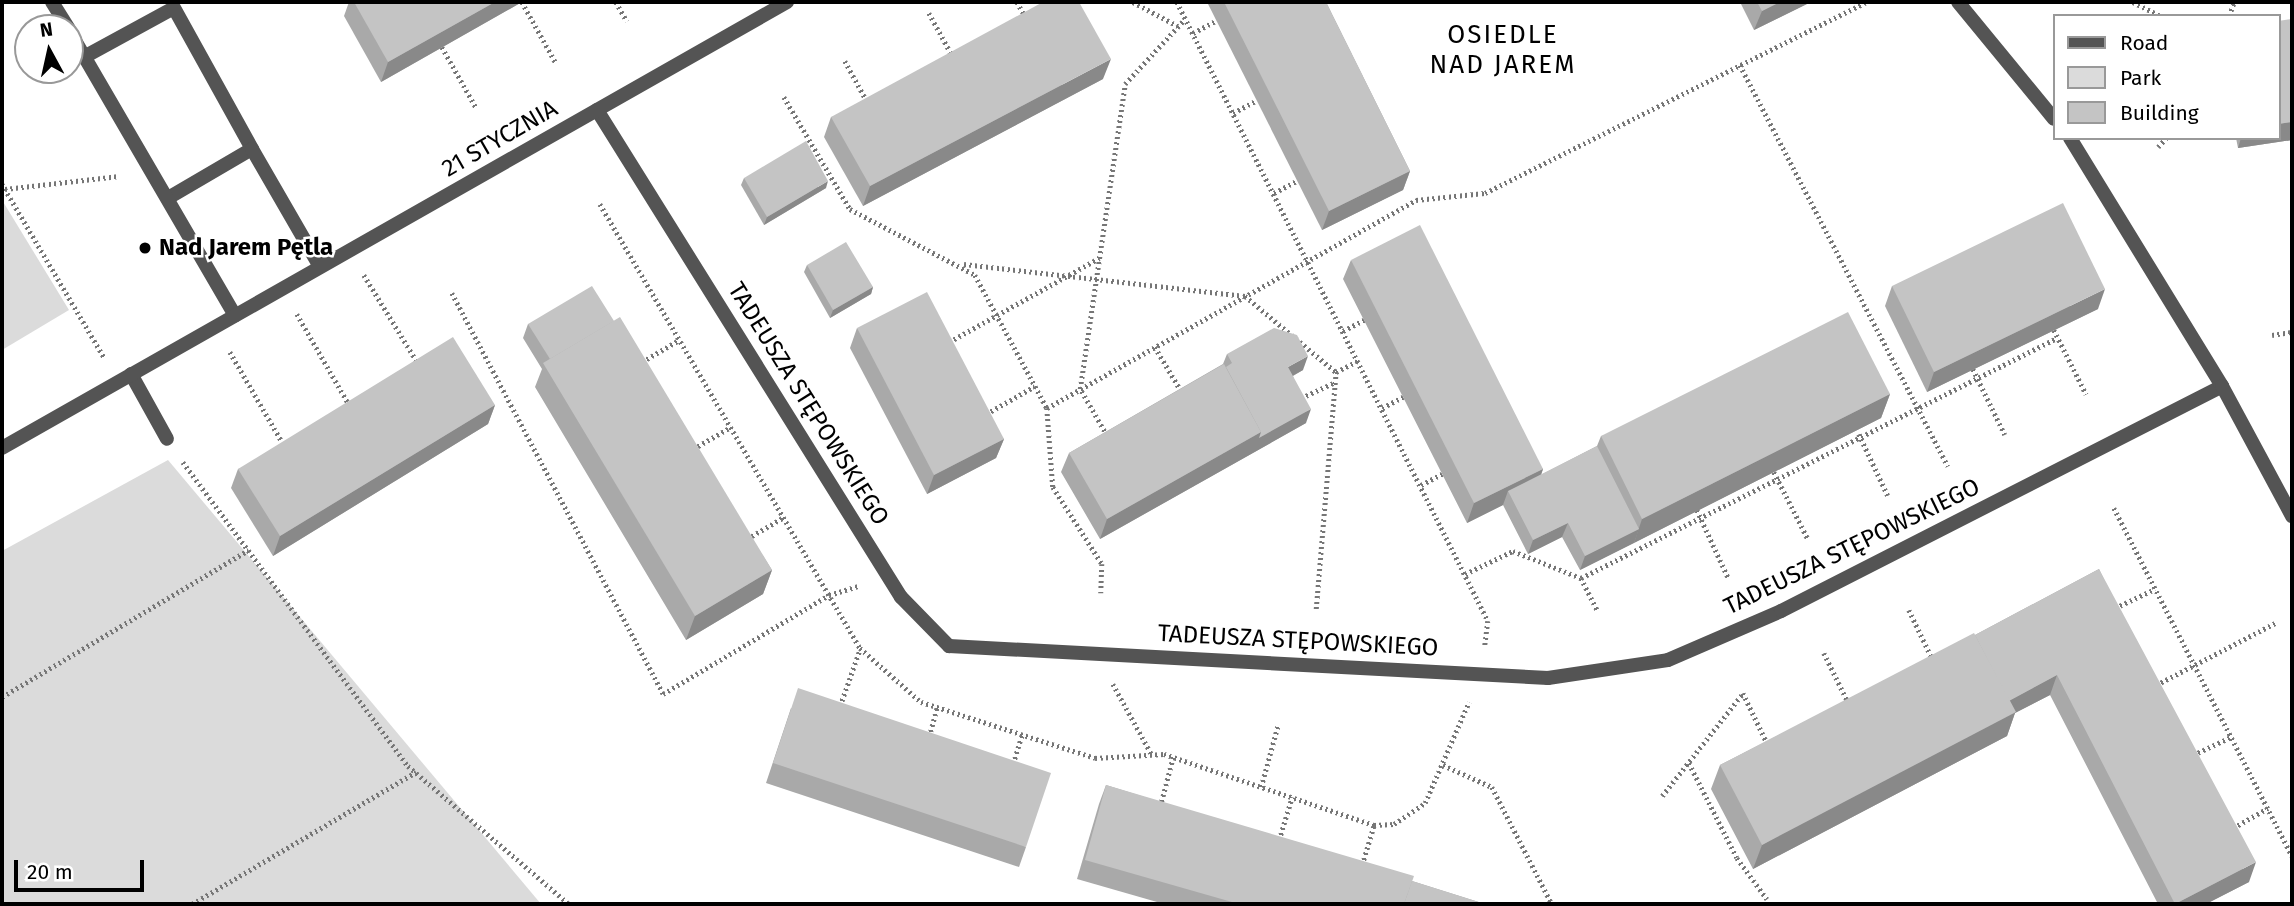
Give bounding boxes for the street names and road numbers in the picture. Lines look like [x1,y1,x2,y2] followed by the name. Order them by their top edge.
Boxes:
[437,94,563,184] street label: 21 STYCZNIA
[721,277,895,531] street label: TADEUSZA STĘPOWSKIEGO
[1719,472,1985,622] street label: TADEUSZA STĘPOWSKIEGO
[1157,619,1439,663] street label: TADEUSZA STĘPOWSKIEGO

